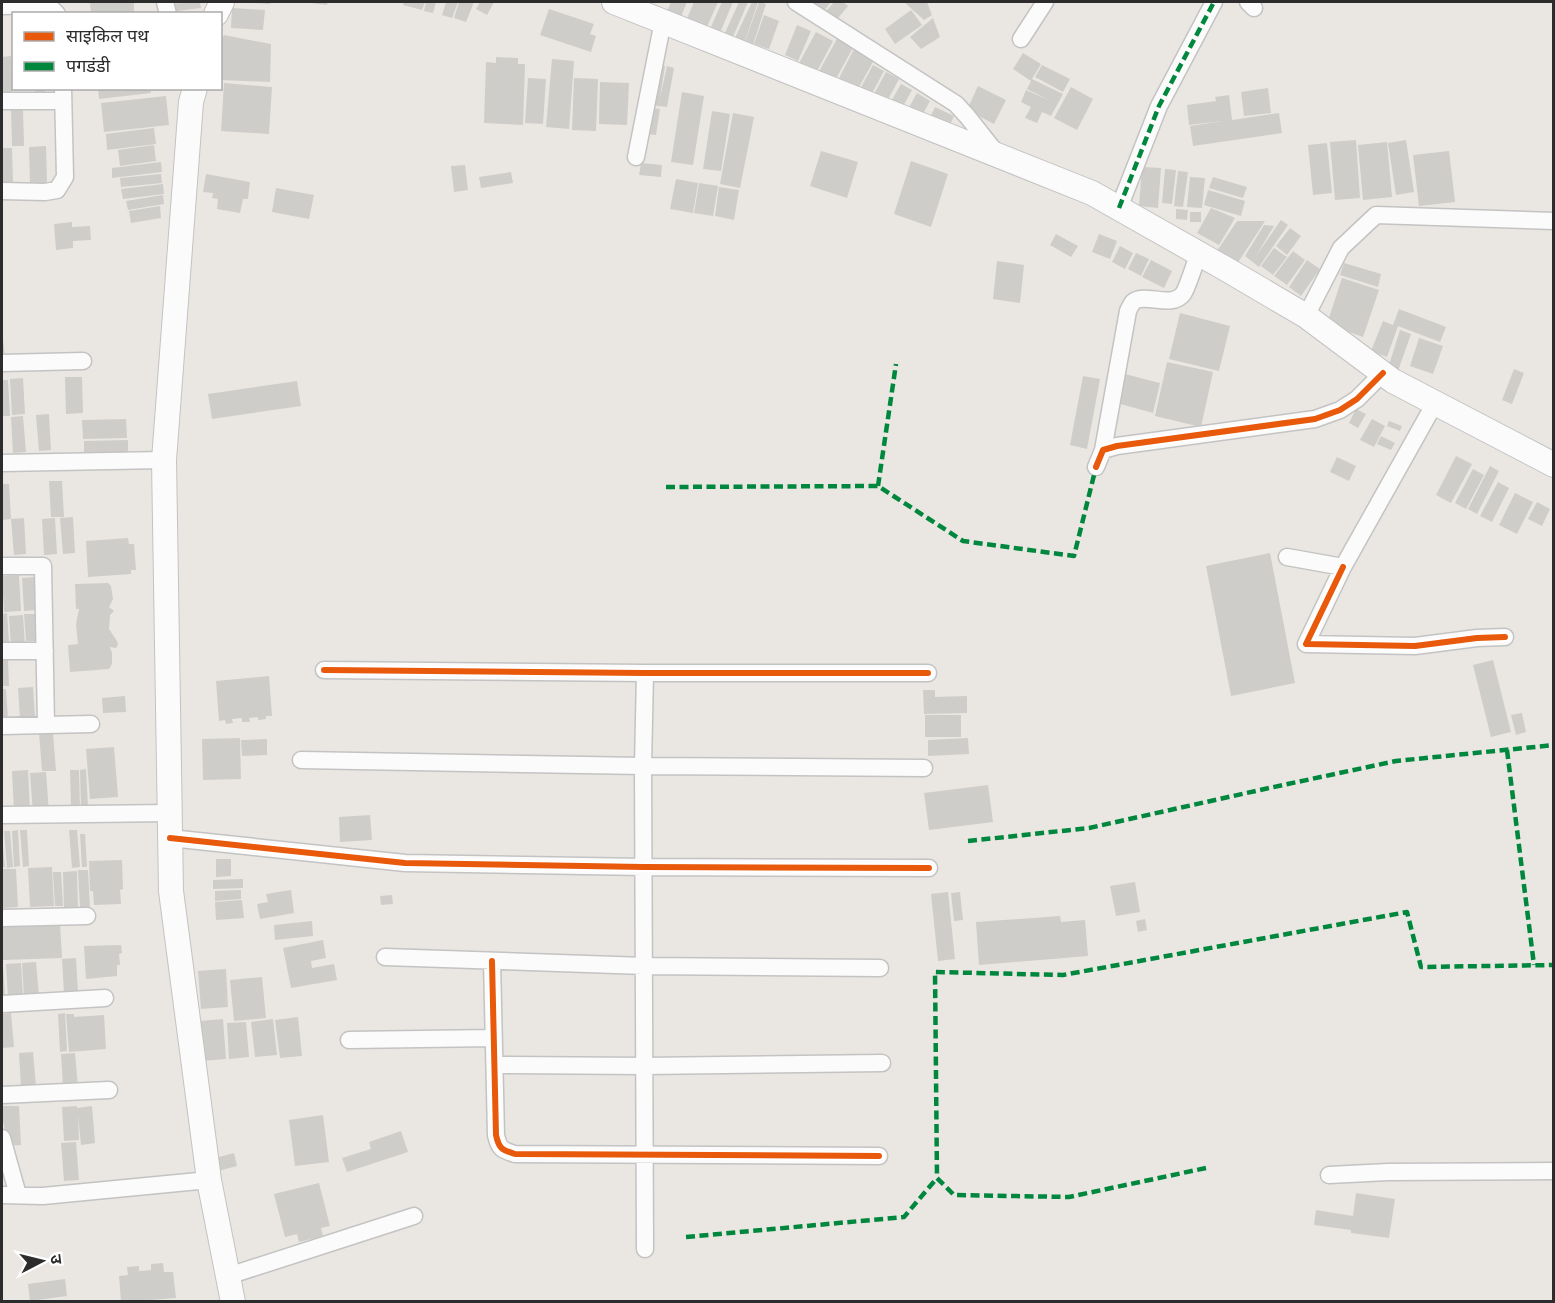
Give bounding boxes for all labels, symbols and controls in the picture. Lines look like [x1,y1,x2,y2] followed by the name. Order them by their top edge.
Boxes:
[12,12,222,90] legend
[66,24,149,48] text: साइकिल पथ
[66,54,111,78] text: पगडंडी
[12,1231,72,1291] north arrow
[44,1253,67,1266] text: उ

